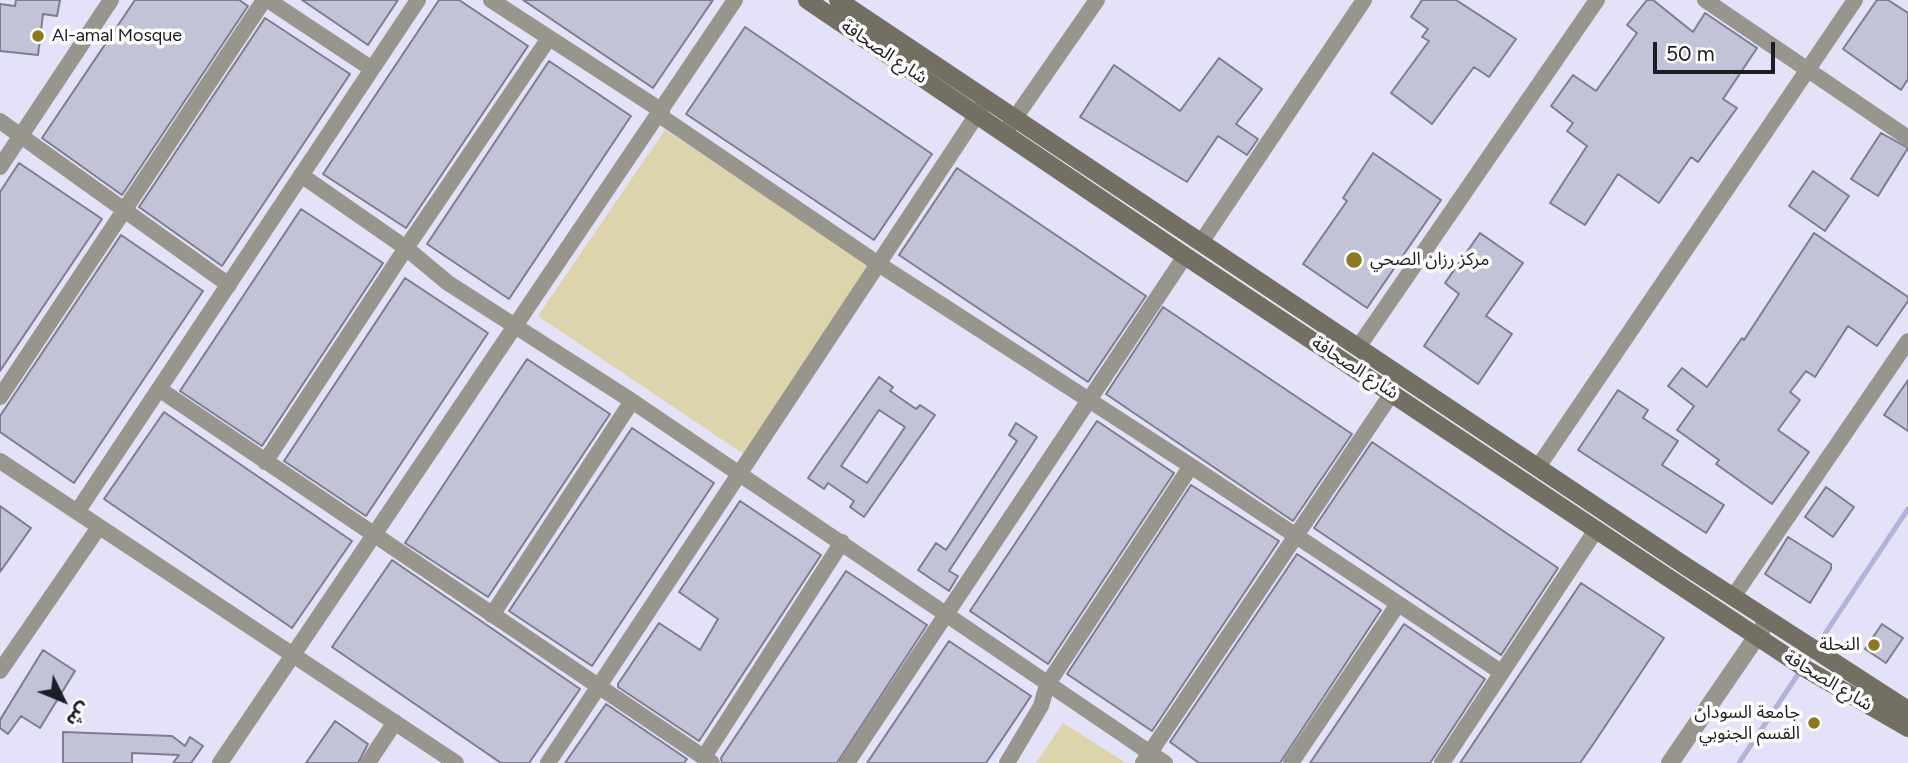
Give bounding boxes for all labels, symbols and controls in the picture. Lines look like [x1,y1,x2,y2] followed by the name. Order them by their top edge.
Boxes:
[837,15,931,89] street label: شارع الصحافة
[52,25,182,47] place label: Al-amal Mosque
[30,28,46,44] marker: Al-amal Mosque
[1656,28,1778,72] scale bar
[1666,41,1715,66] text: 50 m
[1370,249,1489,271] place label: مركز رزان الصحي
[1344,250,1364,270] marker: مركز رزان الصحي
[1308,332,1402,404] street label: شارع الصحافة
[1819,634,1860,656] place label: النحلة
[1866,637,1882,653] marker: النحلة
[1780,646,1876,716] street label: شارع الصحافة
[28,665,98,735] north arrow
[61,697,96,732] text: ش
[1694,702,1800,744] place label: جامعة السودان القسم الجنوبي
[1806,715,1822,731] marker: جامعة السودان القسم الجنوبي

